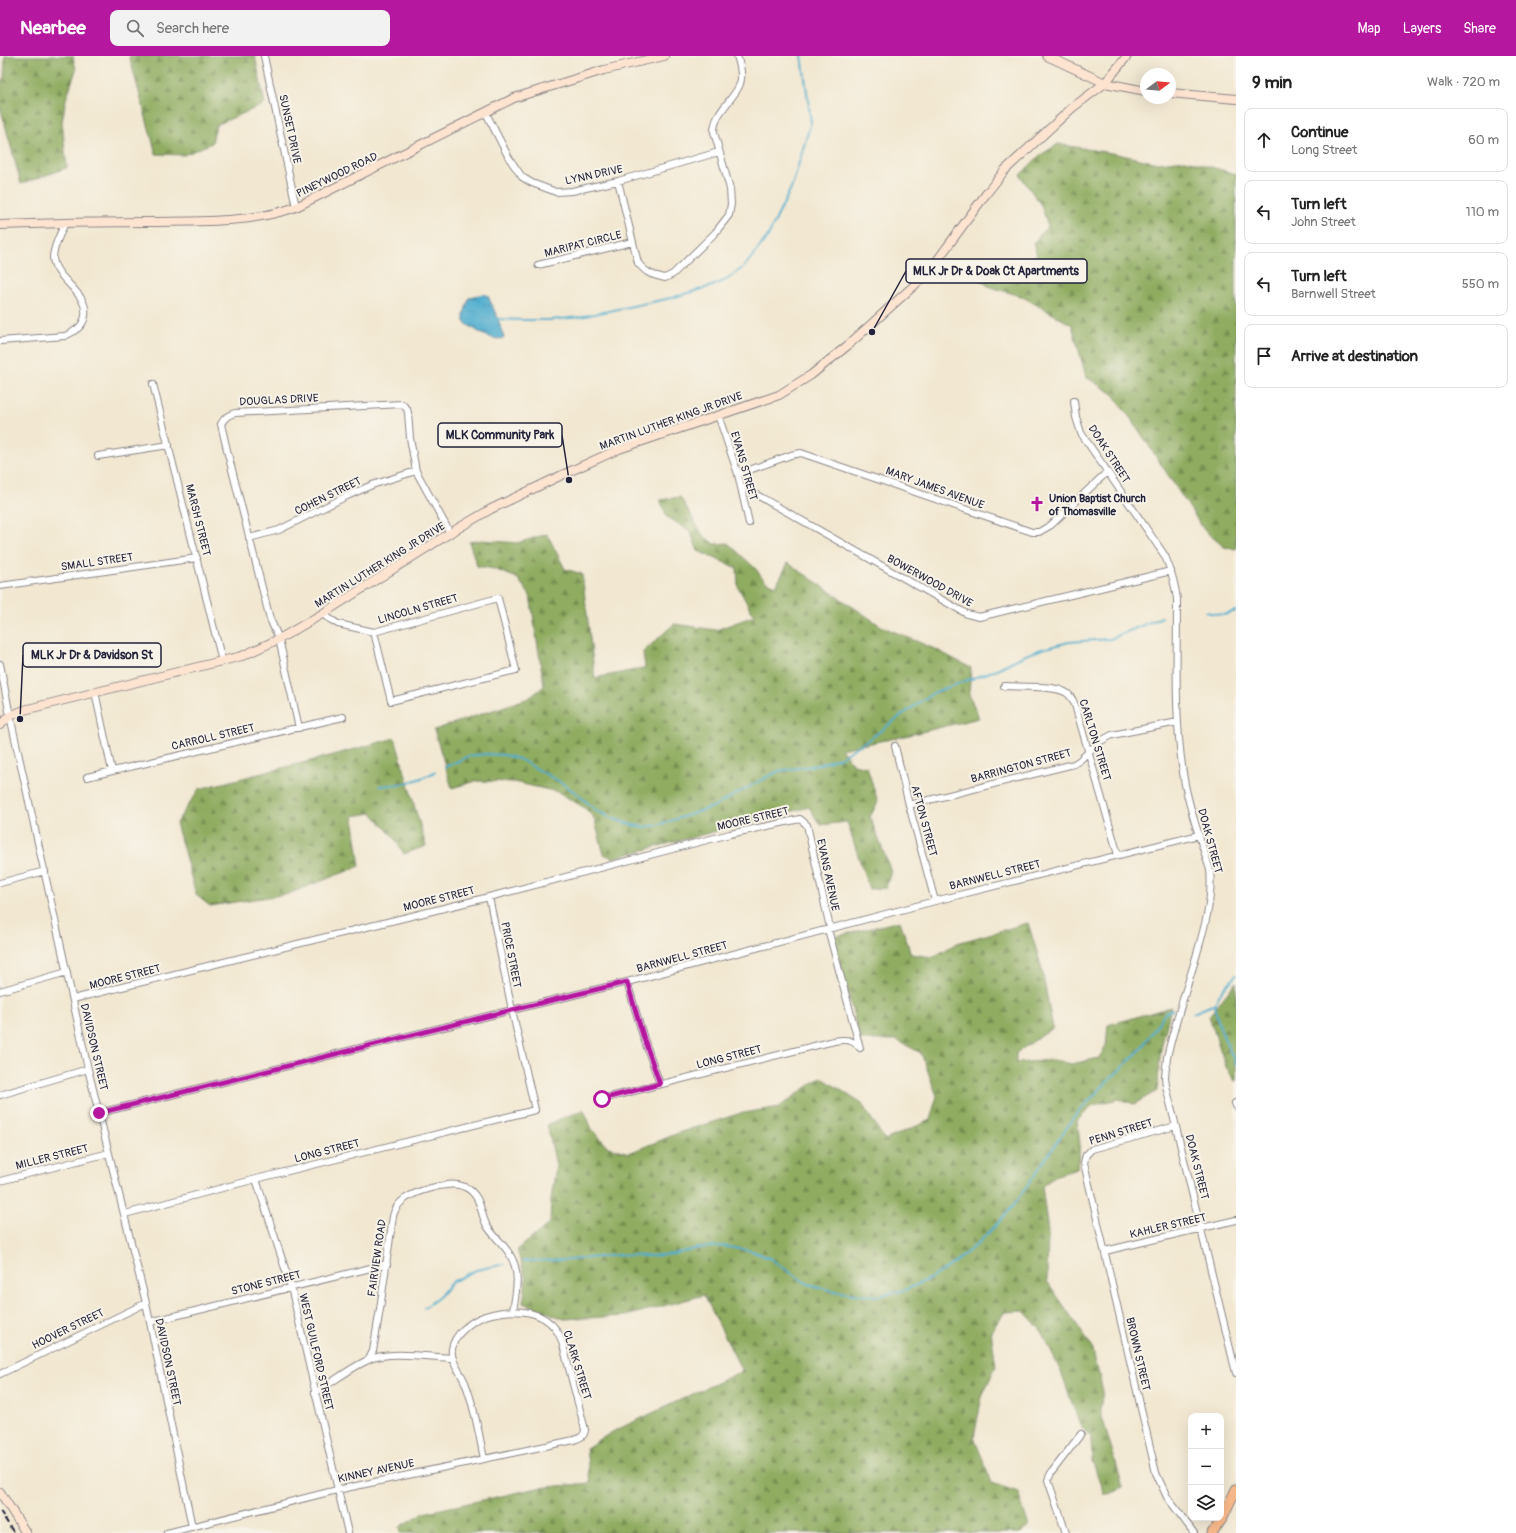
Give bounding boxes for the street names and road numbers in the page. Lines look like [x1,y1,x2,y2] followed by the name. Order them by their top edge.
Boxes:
[276,93,304,165] street label: SUNSET DRIVE
[294,150,380,200] street label: PINEYWOOD ROAD
[564,162,624,187] street label: LYNN DRIVE
[543,228,623,260] street label: MARIPAT CIRCLE
[598,389,744,453] street label: MARTIN LUTHER KING JR DRIVE
[239,391,319,409] street label: DOUGLAS DRIVE
[1085,423,1133,485] street label: DOAK STREET
[728,430,760,502] street label: EVANS STREET
[884,464,986,512] street label: MARY JAMES AVENUE
[293,474,363,518] street label: COHEN STREET
[183,483,213,557] street label: MARSH STREET
[313,519,448,611] street label: MARTIN LUTHER KING JR DRIVE
[60,551,134,573] street label: SMALL STREET
[885,552,975,610] street label: BOWERWOOD DRIVE
[377,591,459,627] street label: LINCOLN STREET
[1076,697,1114,783] street label: CARLTON STREET
[170,721,256,753] street label: CARROLL STREET
[969,746,1073,786] street label: BARRINGTON STREET
[908,784,940,858] street label: AFTON STREET
[716,804,790,834] street label: MOORE STREET
[1195,807,1225,875] street label: DOAK STREET
[814,838,842,913] street label: EVANS AVENUE
[948,857,1042,893] street label: BARNWELL STREET
[402,884,476,914] street label: MOORE STREET
[498,921,524,989] street label: PRICE STREET
[635,939,729,975] street label: BARNWELL STREET
[88,962,162,992] street label: MOORE STREET
[78,1002,110,1092] street label: DAVIDSON STREET
[695,1043,763,1071] street label: LONG STREET
[1088,1116,1154,1148] street label: PENN STREET
[1183,1133,1211,1201] street label: DOAK STREET
[293,1137,361,1165] street label: LONG STREET
[14,1142,90,1172] street label: MILLER STREET
[1129,1211,1207,1241] street label: KAHLER STREET
[365,1218,389,1297] street label: FAIRVIEW ROAD
[230,1268,302,1298] street label: STONE STREET
[296,1292,336,1412] street label: WEST GUILFORD STREET
[30,1306,106,1352] street label: HOOVER STREET
[1123,1316,1153,1392] street label: BROWN STREET
[152,1317,184,1407] street label: DAVIDSON STREET
[560,1329,594,1401] street label: CLARK STREET
[337,1456,416,1485] street label: KINNEY AVENUE

